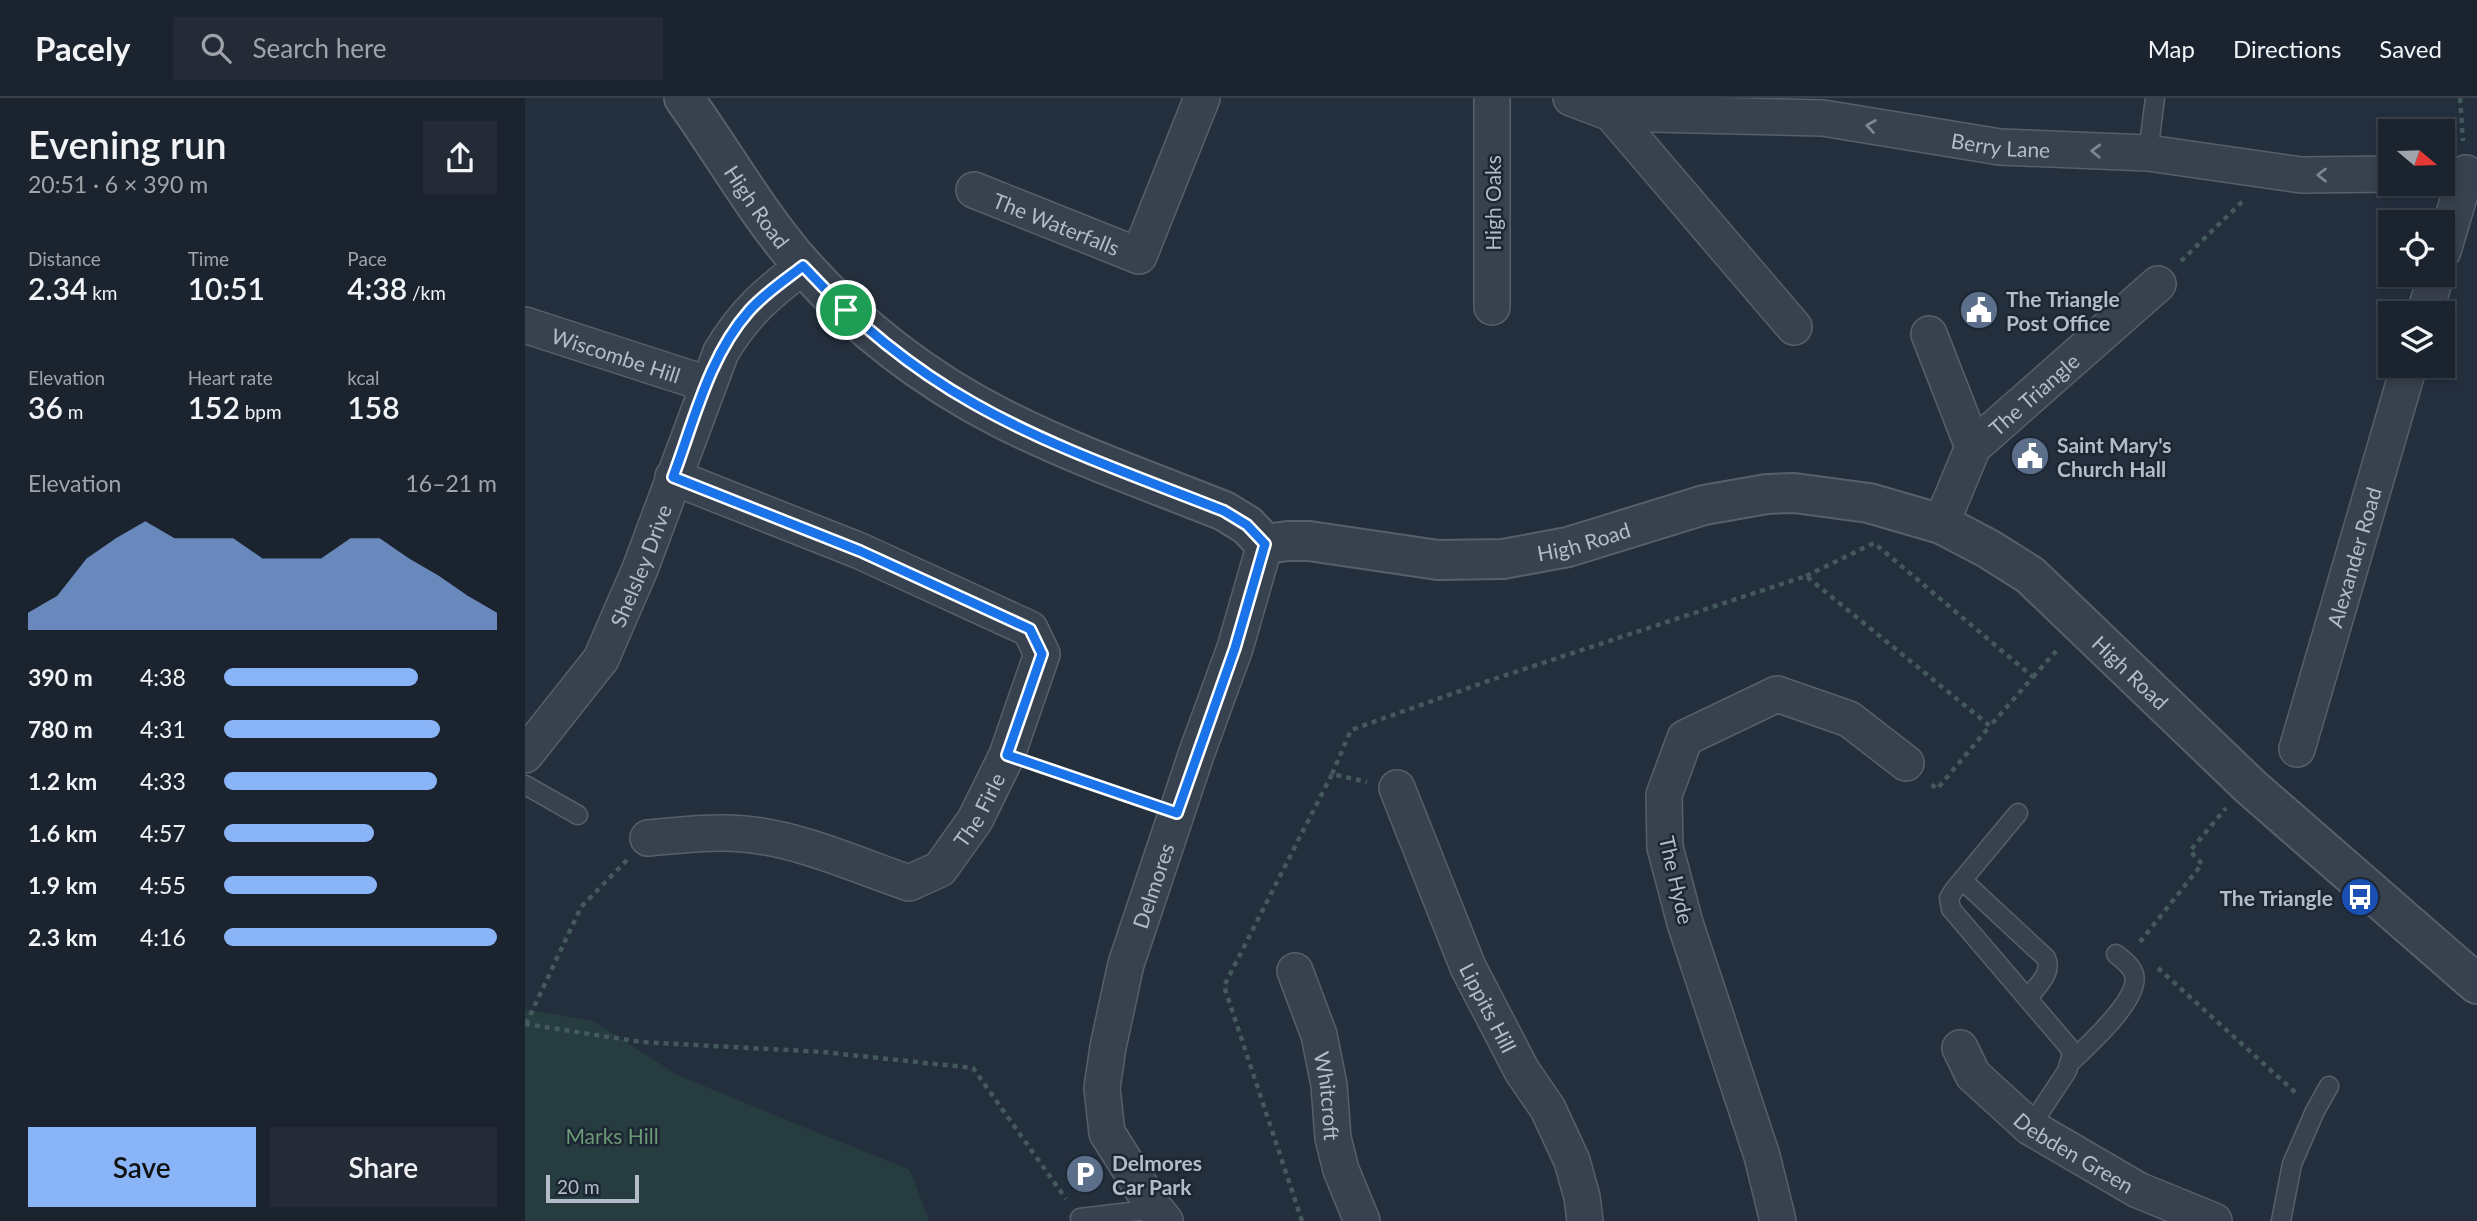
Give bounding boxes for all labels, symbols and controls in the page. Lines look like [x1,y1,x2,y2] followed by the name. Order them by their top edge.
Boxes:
[173,17,663,80] search box
[35,28,131,68] text: Pacely
[197,29,235,67] icon: search
[253,32,387,64] text: Search here
[2148,34,2195,63] text: Map
[2233,34,2341,63] text: Directions
[2379,34,2442,63] text: Saved
[1865,119,1877,134] one-way arrow
[2378,119,2455,196] north arrow
[2378,119,2455,378] map controls
[28,121,227,167] text: Evening run
[423,121,497,195] button: share
[1949,127,2051,162] street label: Berry Lane
[2091,144,2102,159] one-way arrow
[1480,155,1505,251] street label: High Oaks
[720,160,795,253] street label: High Road
[2317,167,2328,182] one-way arrow
[28,170,208,198] text: 20:51 · 6 × 390 m
[990,187,1123,260] street label: The Waterfalls
[2378,210,2455,287] button: locate
[28,247,101,270] text: Distance
[188,247,229,270] text: Time
[347,247,387,270] text: Pace
[28,270,87,306] text: 2.34
[188,270,265,306] text: 10:51
[347,270,407,306] text: 4:38
[816,280,876,340] pin
[87,281,117,304] text: km
[407,281,446,304] text: /km
[2006,286,2120,335] place label: The Triangle Post Office
[1958,289,2000,331] public building icon: The Triangle Post Office
[827,291,865,329] icon: arrive
[2378,301,2455,378] button: layers
[549,322,684,387] street label: Wiscombe Hill
[1983,347,2084,440] street label: The Triangle
[28,366,105,389] text: Elevation
[188,366,273,389] text: Heart rate
[347,366,379,389] text: kcal
[28,389,63,425] text: 36
[188,389,240,425] text: 152
[347,389,400,425] text: 158
[63,400,83,423] text: m
[240,400,282,423] text: bpm
[2057,432,2172,481] place label: Saint Mary's Church Hall
[2009,435,2051,477] public building icon: Saint Mary's Church Hall
[28,469,121,497] text: Elevation
[405,469,497,497] text: 16–21 m
[2321,484,2385,630] street label: Alexander Road
[604,501,676,630] street label: Shelsley Drive
[1535,516,1633,565] street label: High Road
[2088,630,2174,714] street label: High Road
[28,663,93,691] text: 390 m
[140,663,186,691] text: 4:38
[28,715,93,743] text: 780 m
[140,715,186,743] text: 4:31
[28,767,97,795] text: 1.2 km
[140,767,186,795] text: 4:33
[948,768,1009,851] street label: The Firle
[28,819,97,847] text: 1.6 km
[140,819,186,847] text: 4:57
[1655,834,1699,926] street label: The Hyde
[1126,840,1178,931] street label: Delmores
[28,871,97,899] text: 1.9 km
[140,871,186,899] text: 4:55
[2339,876,2381,918] bus stop icon: The Triangle
[2219,885,2333,910] place label: The Triangle
[28,923,97,951] text: 2.3 km
[140,923,186,951] text: 4:16
[1455,958,1522,1056] street label: Lippits Hill
[1310,1049,1346,1142] street label: Whitcroft
[2009,1107,2139,1197] street label: Debden Green
[565,1123,659,1148] park label: Marks Hill
[28,1127,256,1207] button: Save
[270,1127,497,1207] button: Share
[1112,1150,1202,1199] place label: Delmores Car Park
[1064,1153,1106,1195] parking icon: Delmores Car Park
[546,1172,639,1204] scale bar
[557,1175,600,1198] text: 20 m

